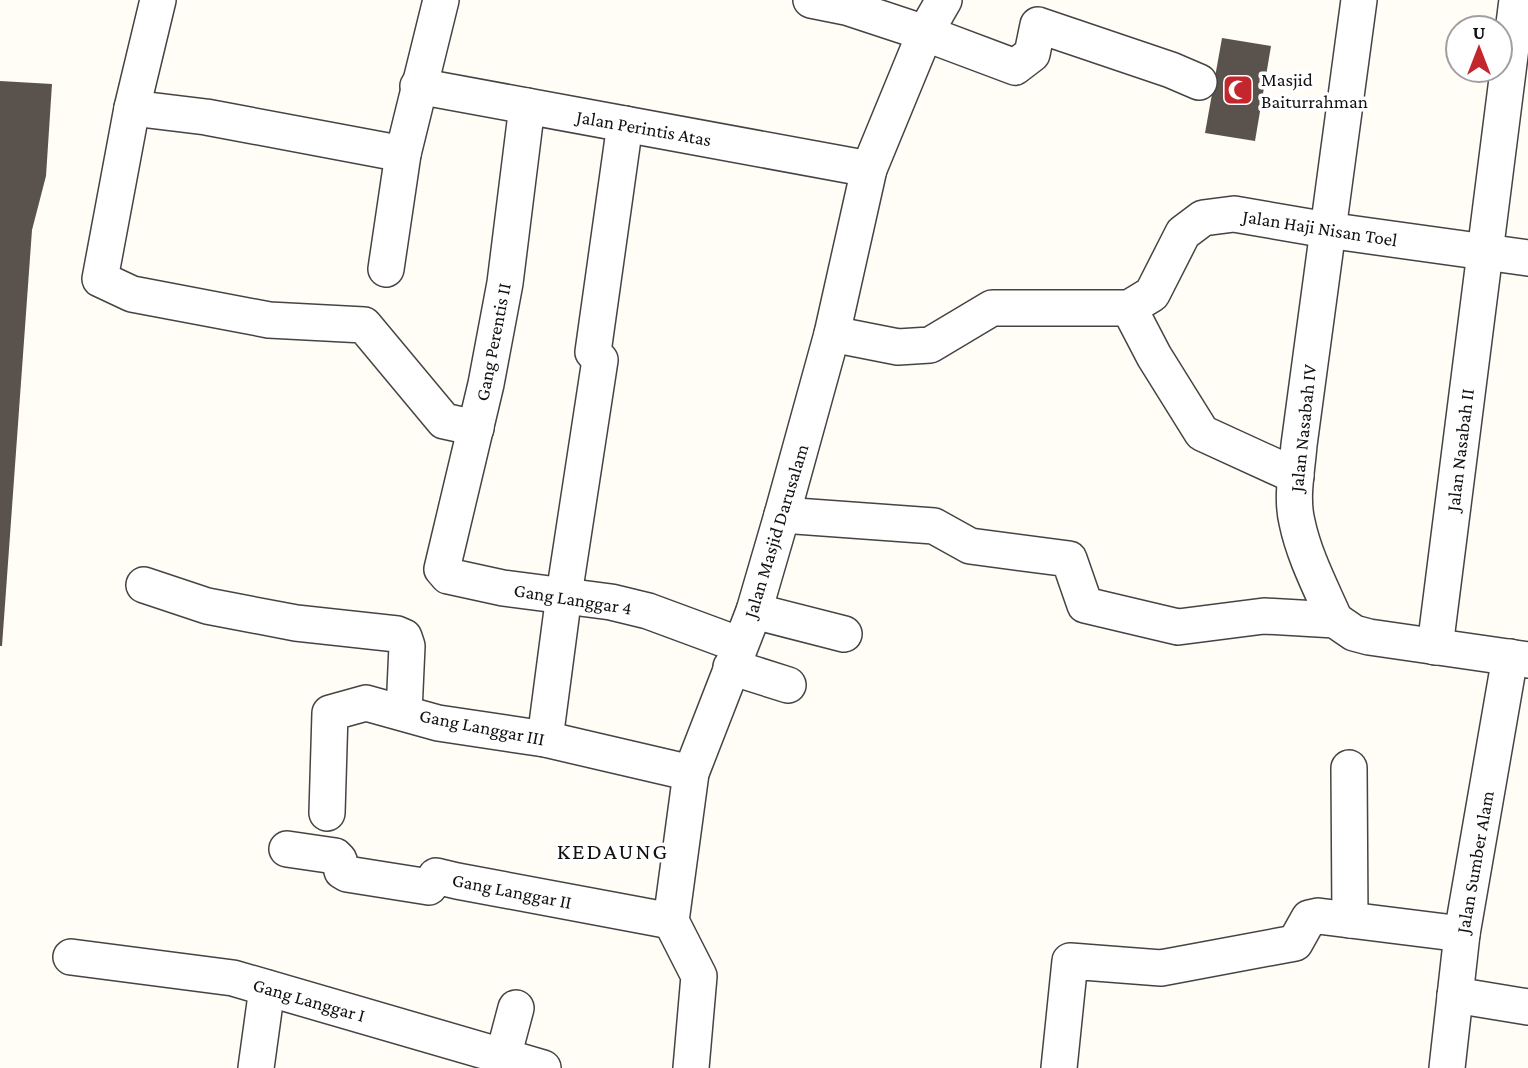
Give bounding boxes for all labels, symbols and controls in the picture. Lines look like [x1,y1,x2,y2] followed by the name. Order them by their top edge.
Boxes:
[1444,14,1514,84] north arrow
[1472,22,1486,43] text: U
[1261,69,1368,112] place label: Masjid Baiturrahman
[1221,73,1255,107] mosque icon: Masjid Baiturrahman
[573,105,713,150] street label: Jalan Perintis Atas
[1239,205,1399,252] street label: Jalan Haji Nisan Toel
[471,281,515,403] street label: Gang Perentis II
[1286,363,1320,495] street label: Jalan Nasabah IV
[1442,388,1478,514] street label: Jalan Nasabah II
[739,441,813,623] street label: Jalan Masjid Darusalam
[512,579,634,619] street label: Gang Langgar 4
[418,705,546,749] street label: Gang Langgar III
[1452,789,1498,937] street label: Jalan Sumber Alam
[557,838,669,864] district label: KEDAUNG
[451,869,573,913] street label: Gang Langgar II
[251,974,367,1026] street label: Gang Langgar I

